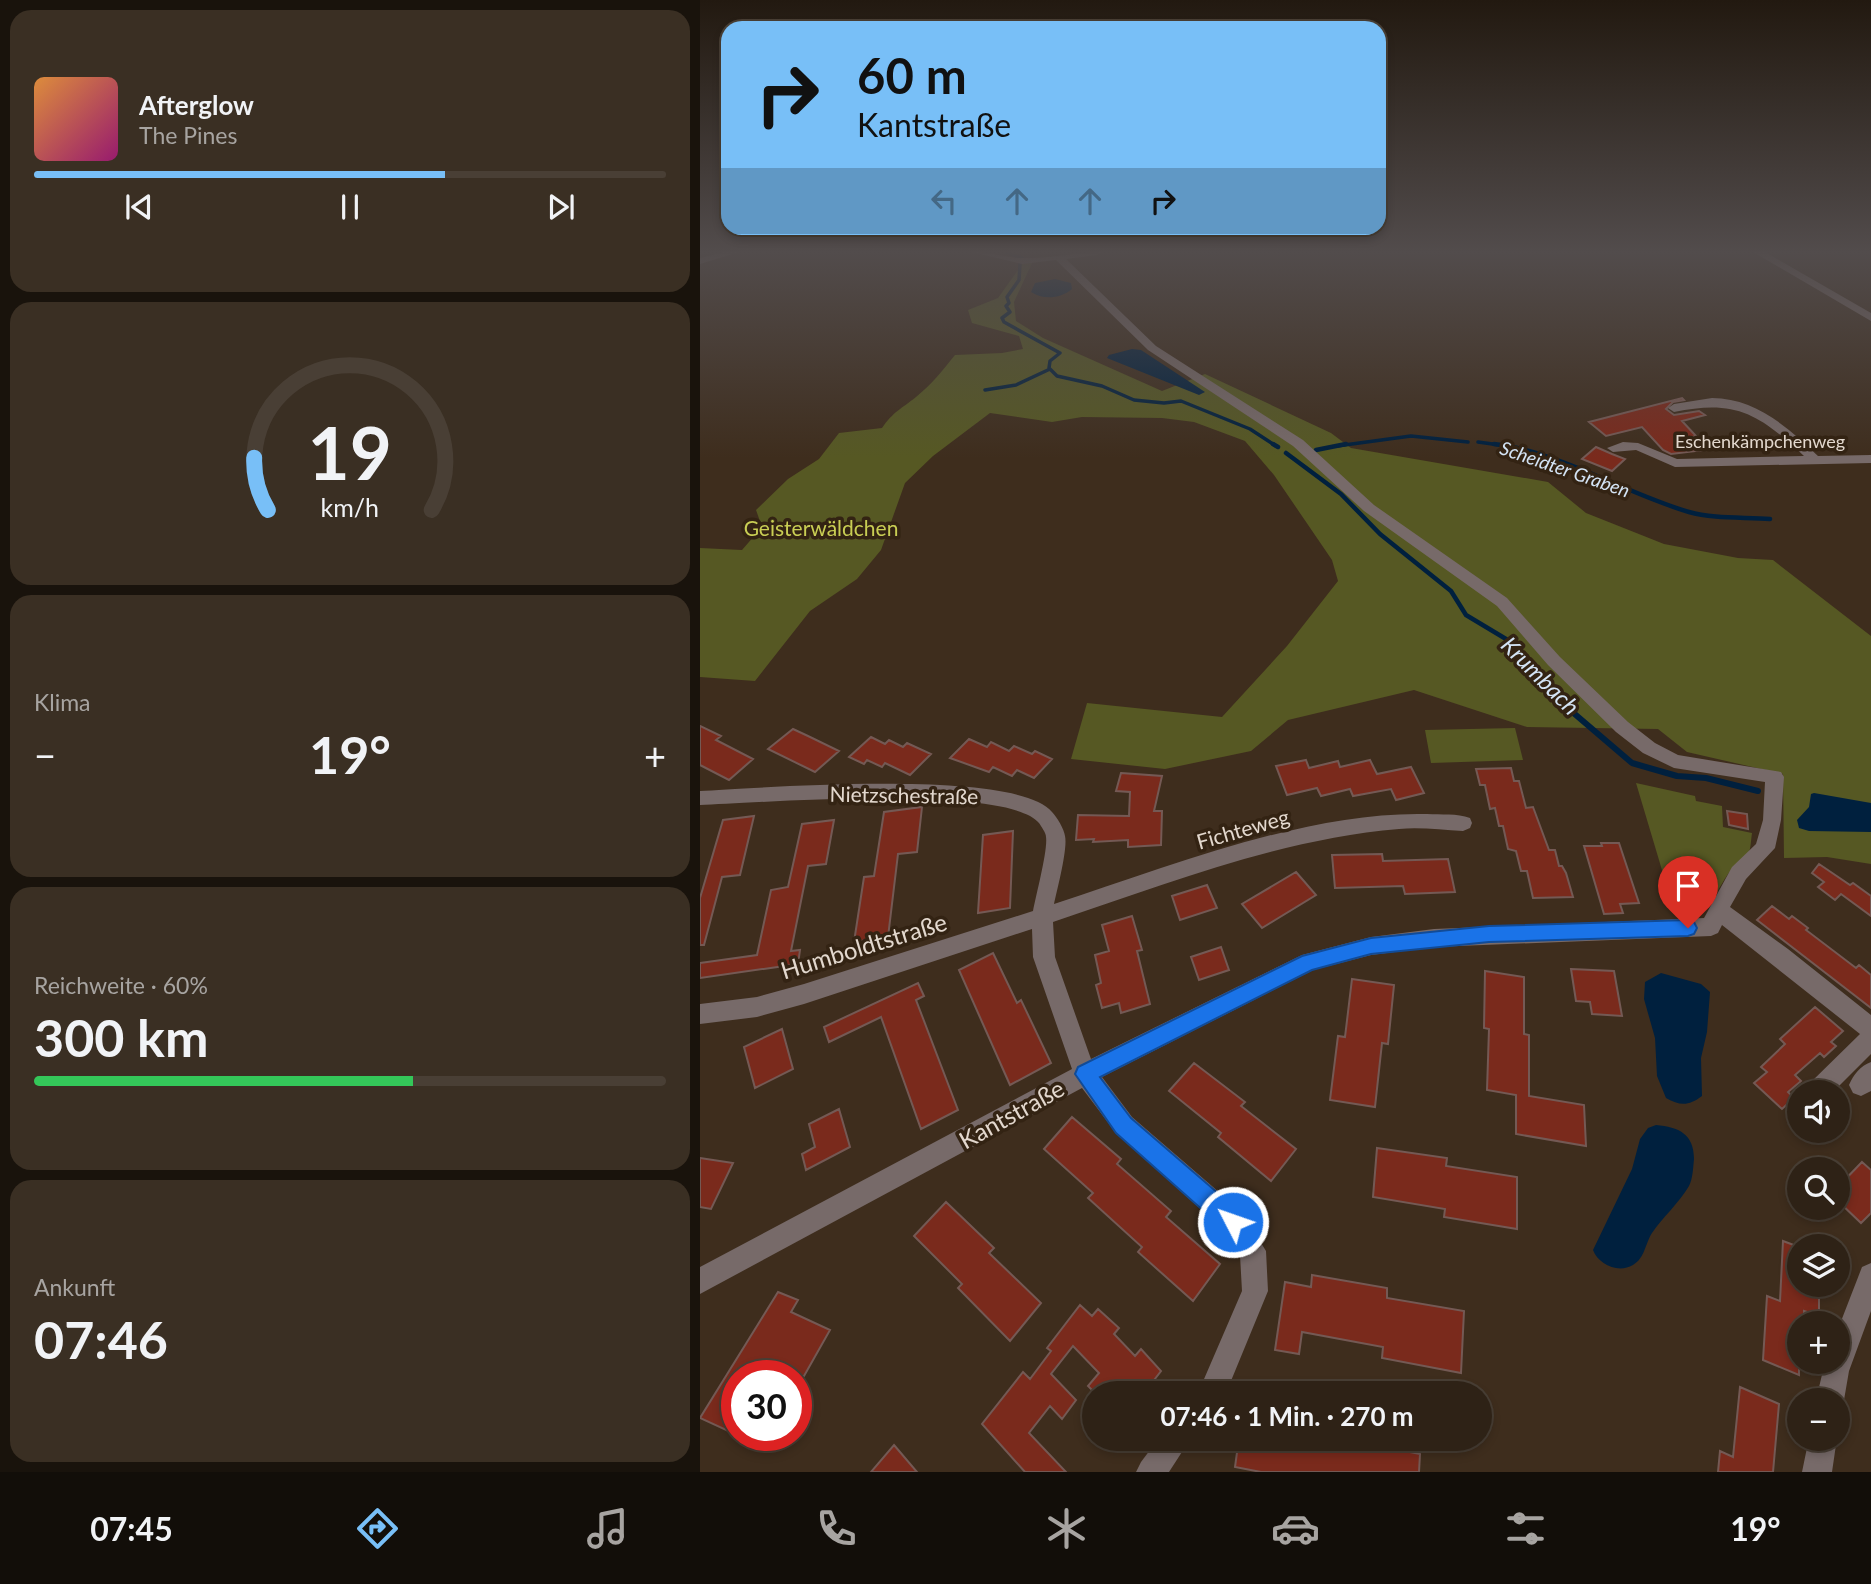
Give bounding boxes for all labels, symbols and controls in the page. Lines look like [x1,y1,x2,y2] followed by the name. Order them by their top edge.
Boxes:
[857,46,967,104] text: 60 m
[742,49,833,140] icon: right
[139,89,254,121] text: Afterglow
[857,105,1011,144] text: Kantstraße
[139,121,237,149] text: The Pines
[925,182,963,220] icon: left
[998,182,1036,220] icon: ahead
[1071,182,1109,220] icon: ahead
[1144,182,1182,220] icon: right
[120,188,158,226] icon: previous
[331,188,369,226] icon: pause
[542,188,580,226] icon: next
[308,408,392,496] text: 19
[1675,430,1845,452] street label: Eschenkämpchenweg
[1497,436,1633,501] water label: Scheidter Graben
[321,491,379,521] text: km/h
[744,515,898,540] park label: Geisterwäldchen
[1496,630,1586,720] water label: Krumbach
[34,688,91,716] text: Klima
[309,723,391,785] text: 19°
[34,732,56,778] text: −
[644,732,666,778] text: +
[829,781,979,808] street label: Nietzschestraße
[1193,803,1292,854] street label: Fichteweg
[1658,856,1718,928] pin
[1669,867,1707,905] icon: arrive
[777,907,950,985] street label: Humboldtstraße
[34,971,208,999] text: Reichweite · 60%
[34,1006,208,1068] text: 300 km
[954,1073,1069,1154] street label: Kantstraße
[1787,1080,1850,1451] map controls
[1787,1080,1850,1143] button: sound
[1787,1157,1850,1220] button: search
[1196,1185,1270,1259] position arrow
[1787,1234,1850,1297] button: layers
[34,1273,115,1301] text: Ankunft
[34,1308,168,1370] text: 07:46
[1787,1311,1850,1374] button: +
[721,1360,812,1451] speed limit sign: 30
[1787,1388,1850,1451] button: −
[1160,1400,1414,1432] text: 07:46 · 1 Min. · 270 m
[353,1504,402,1553] icon: directions
[583,1504,632,1553] icon: music
[812,1504,861,1553] icon: phone
[1042,1504,1091,1553] icon: climate
[1271,1504,1320,1553] icon: car
[1501,1504,1550,1553] icon: filters
[90,1509,173,1548] text: 07:45
[1730,1509,1781,1548] text: 19°

